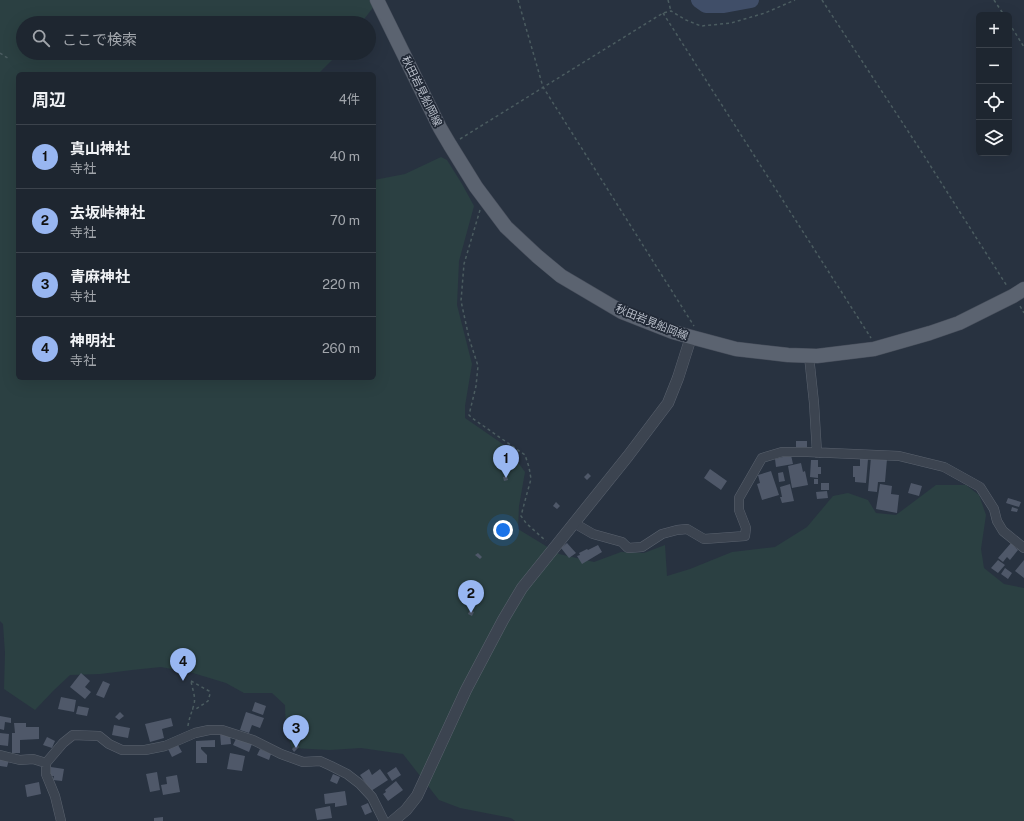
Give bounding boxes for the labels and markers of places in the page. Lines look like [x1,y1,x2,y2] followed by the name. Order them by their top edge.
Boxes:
[493,445,519,478] pin: 1
[458,580,484,613] pin: 2
[170,648,196,681] pin: 4
[283,715,309,748] pin: 3

